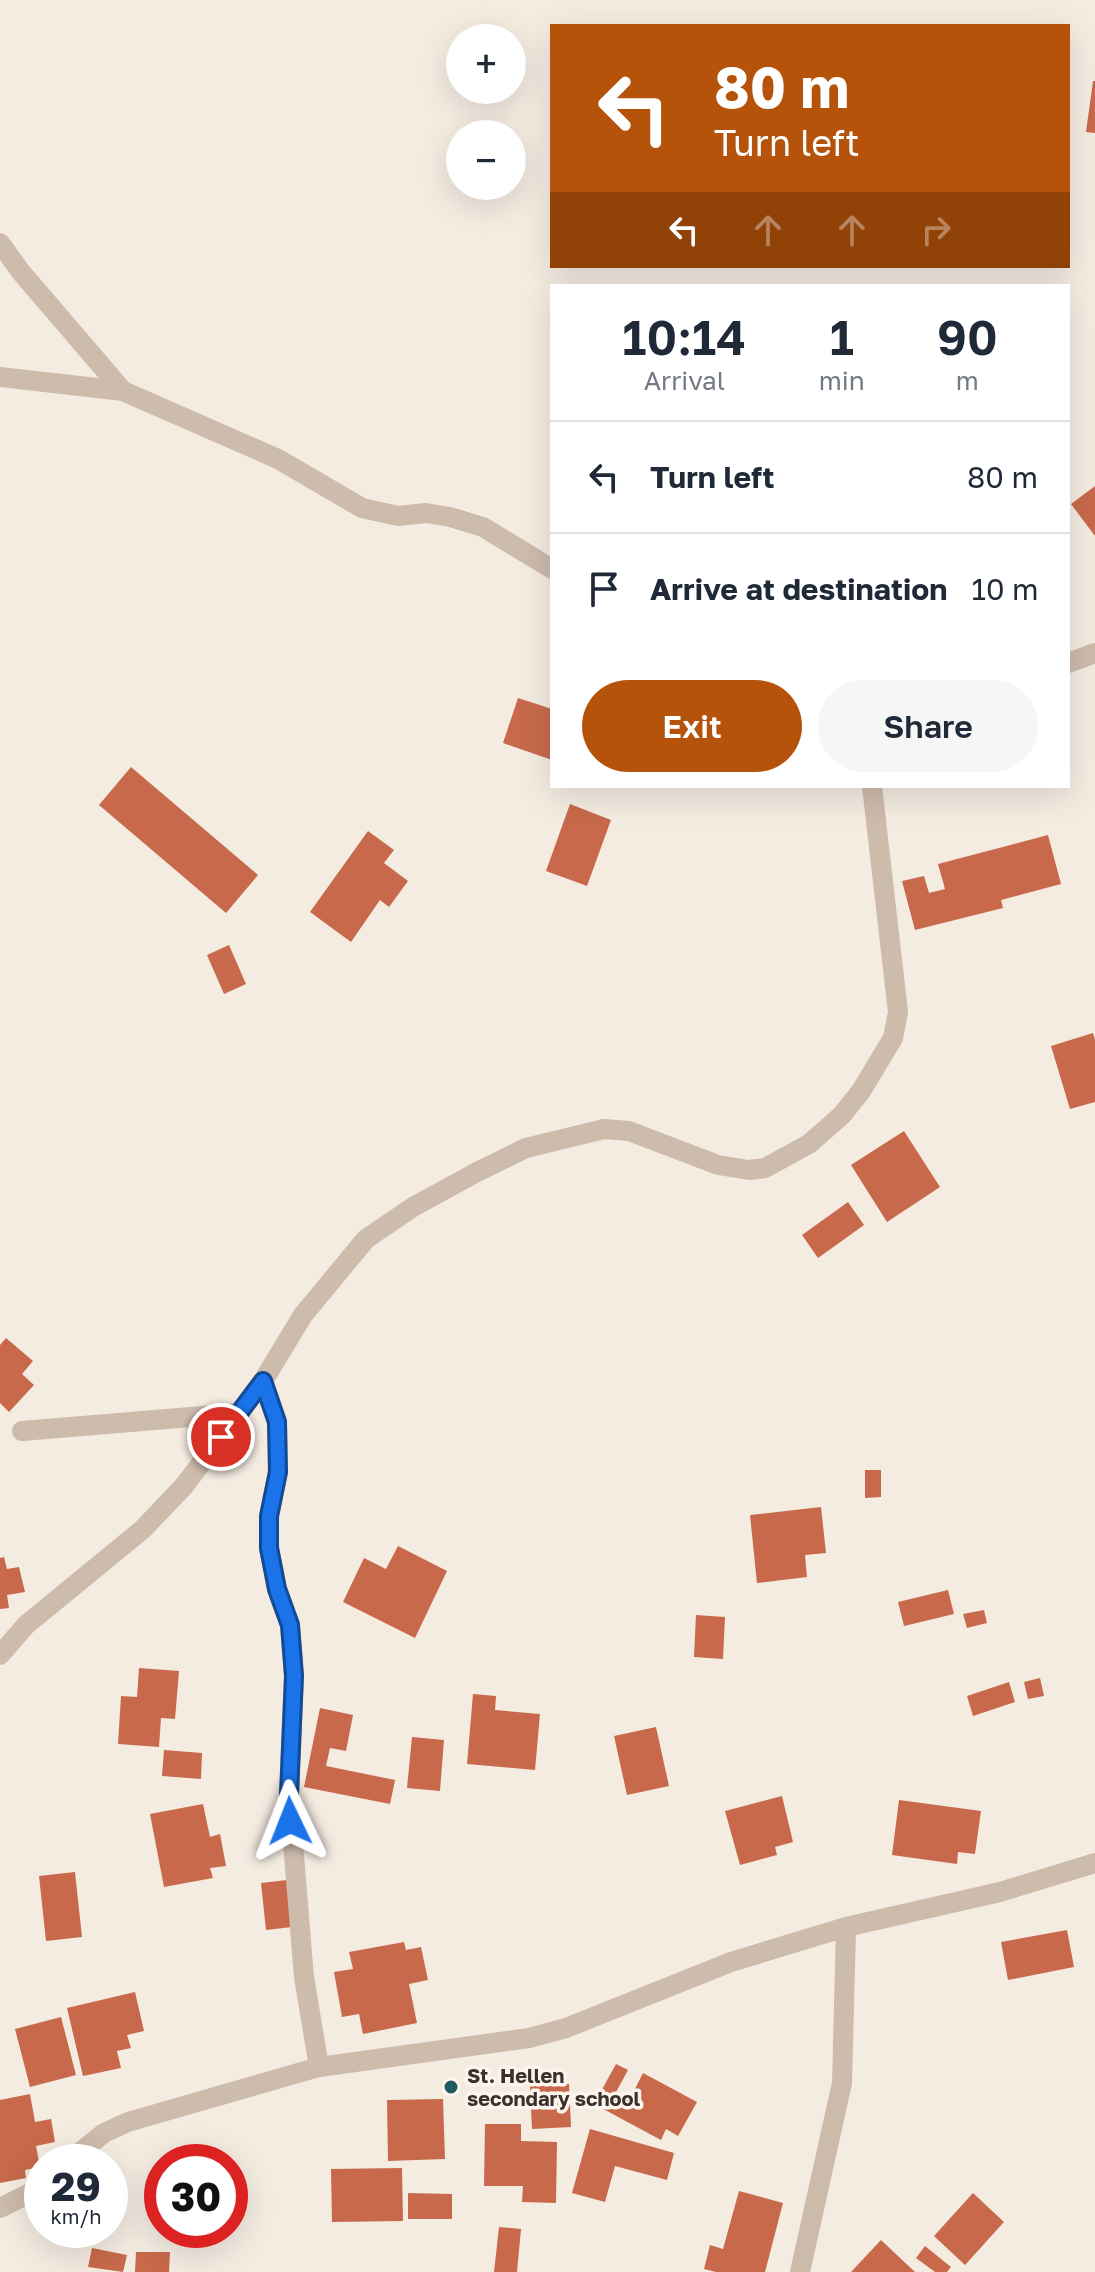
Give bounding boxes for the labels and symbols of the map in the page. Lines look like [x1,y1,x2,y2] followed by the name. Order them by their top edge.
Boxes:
[187,1403,255,1471] pin
[248,1779,332,1863] position arrow
[467,2063,641,2110] place label: St. Hellen secondary school
[442,2078,460,2096] marker: St. Hellen secondary school
[144,2144,248,2248] speed limit sign: 30

